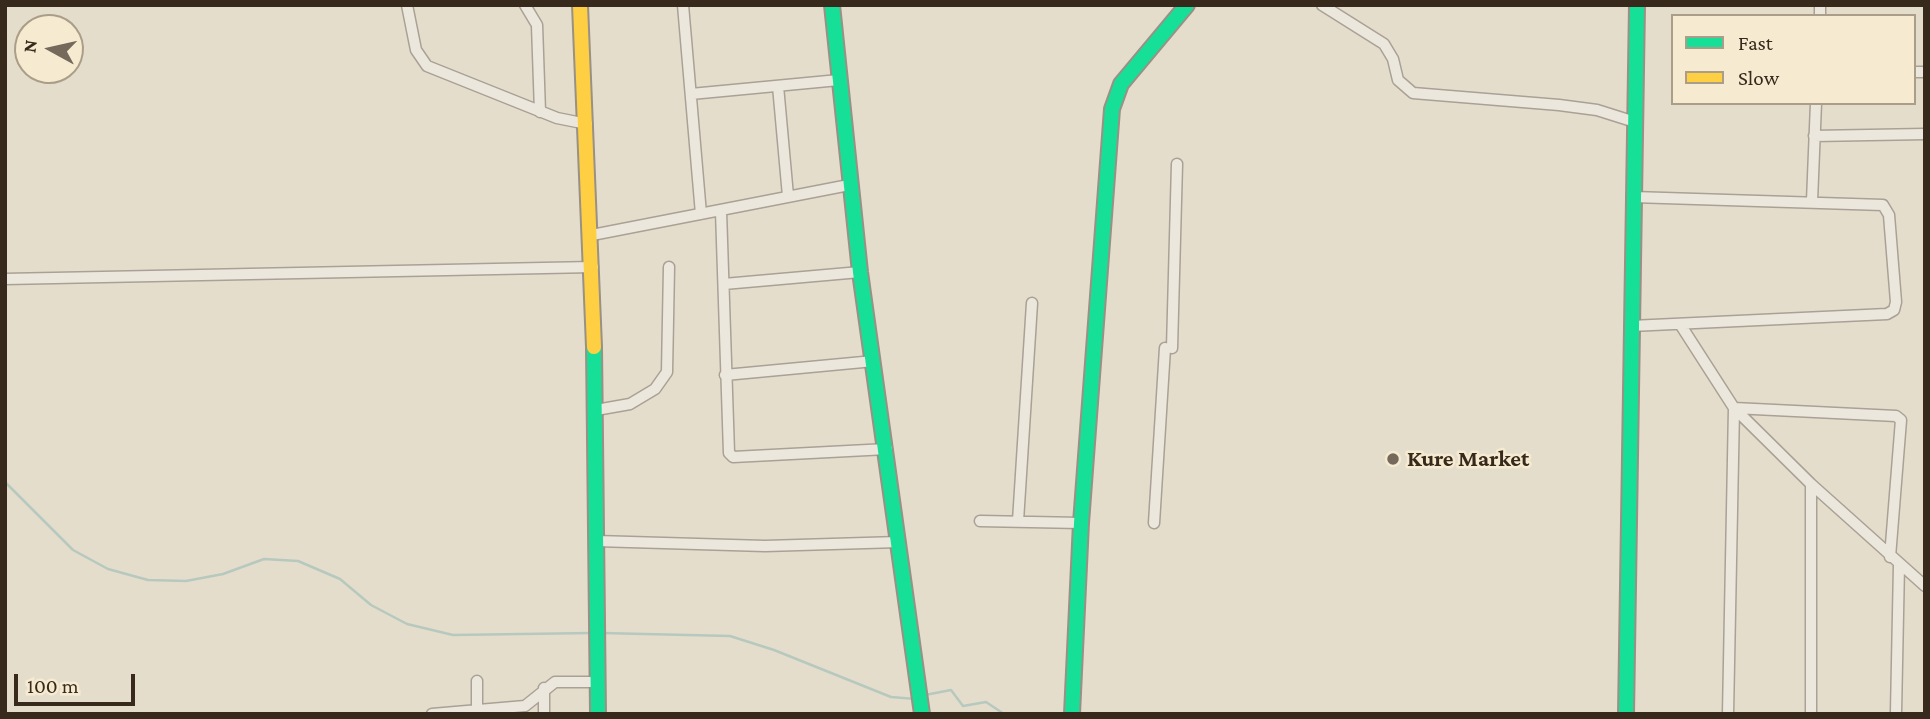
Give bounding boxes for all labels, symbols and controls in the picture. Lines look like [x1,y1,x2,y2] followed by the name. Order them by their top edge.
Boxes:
[14,14,84,84] north arrow
[1671,14,1916,105] legend
[1738,31,1773,55] text: Fast
[18,38,41,54] text: N
[1738,66,1779,90] text: Slow
[1407,445,1529,473] place label: Kure Market
[1385,451,1401,467] marker: Kure Market
[18,660,138,704] scale bar
[27,674,79,698] text: 100 m

